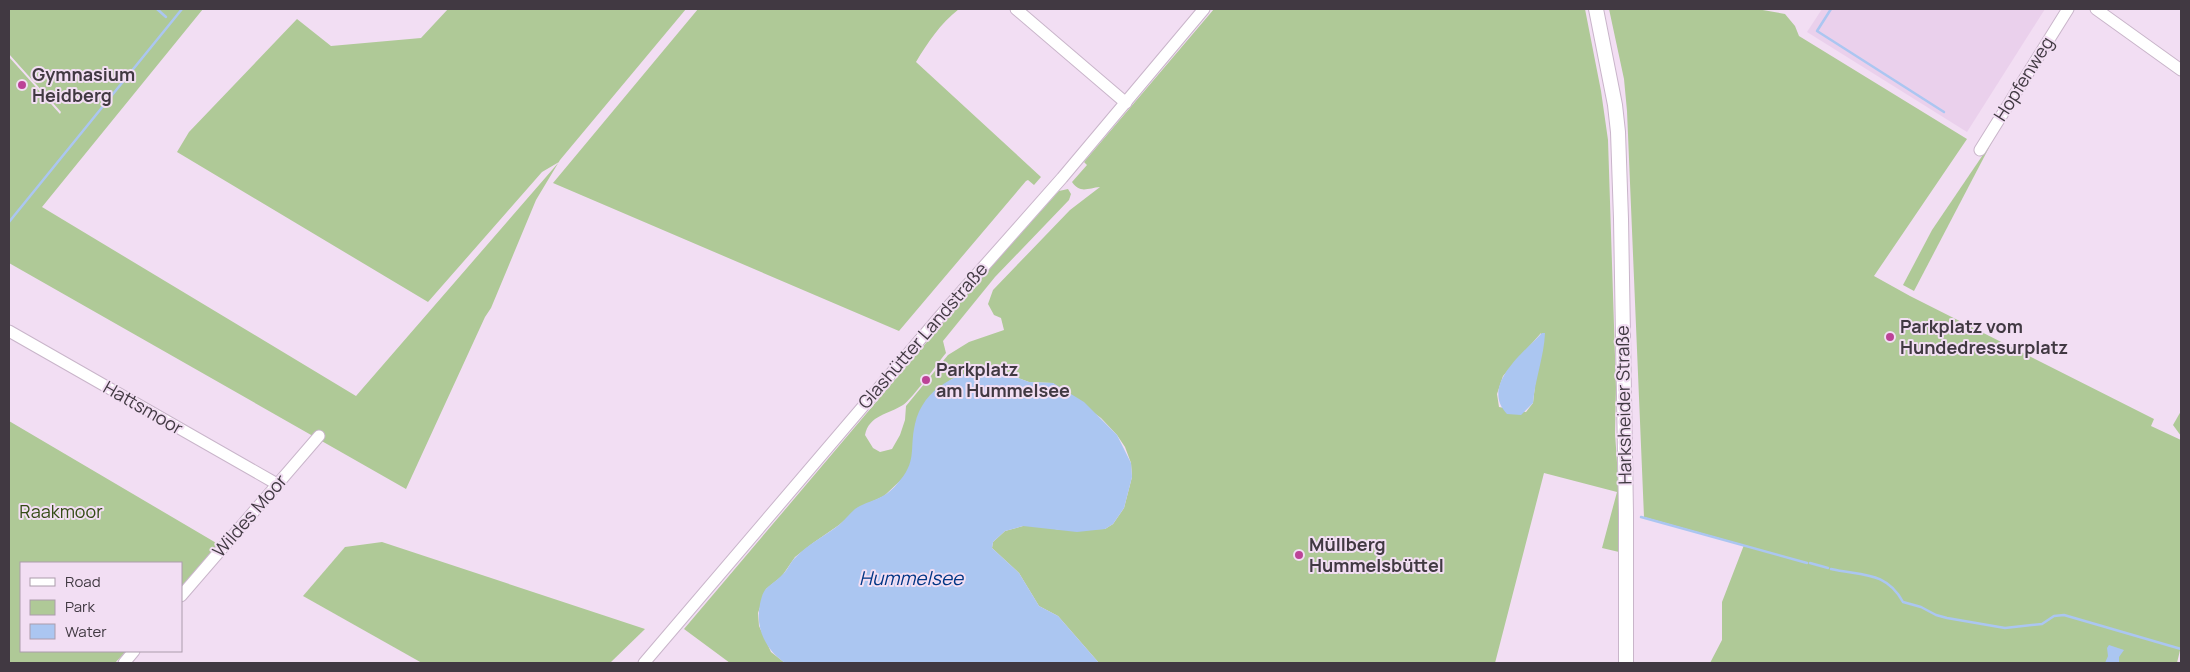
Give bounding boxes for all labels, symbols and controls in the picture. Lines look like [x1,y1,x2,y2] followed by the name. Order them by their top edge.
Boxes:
[1988,32,2059,125] street label: Hopfenweg
[32,62,135,107] place label: Gymnasium Heidberg
[16,79,28,91] marker: Gymnasium Heidberg
[852,257,992,414] street label: Glashütter Landstraße
[1900,314,2068,359] place label: Parkplatz vom Hundedressurplatz
[1610,325,1636,485] street label: Harksheider Straße
[1884,331,1896,343] marker: Parkplatz vom Hundedressurplatz
[936,357,1070,402] place label: Parkplatz am Hummelsee
[920,374,932,386] marker: Parkplatz am Hummelsee
[99,375,188,440] street label: Hattsmoor
[207,469,292,562] street label: Wildes Moor
[19,499,103,523] park label: Raakmoor
[1309,532,1444,577] place label: Müllberg Hummelsbüttel
[1293,549,1305,561] marker: Müllberg Hummelsbüttel
[20,562,182,652] legend
[859,565,965,591] water label: Hummelsee
[65,571,101,592] text: Road
[65,596,95,617] text: Park
[65,621,107,642] text: Water

